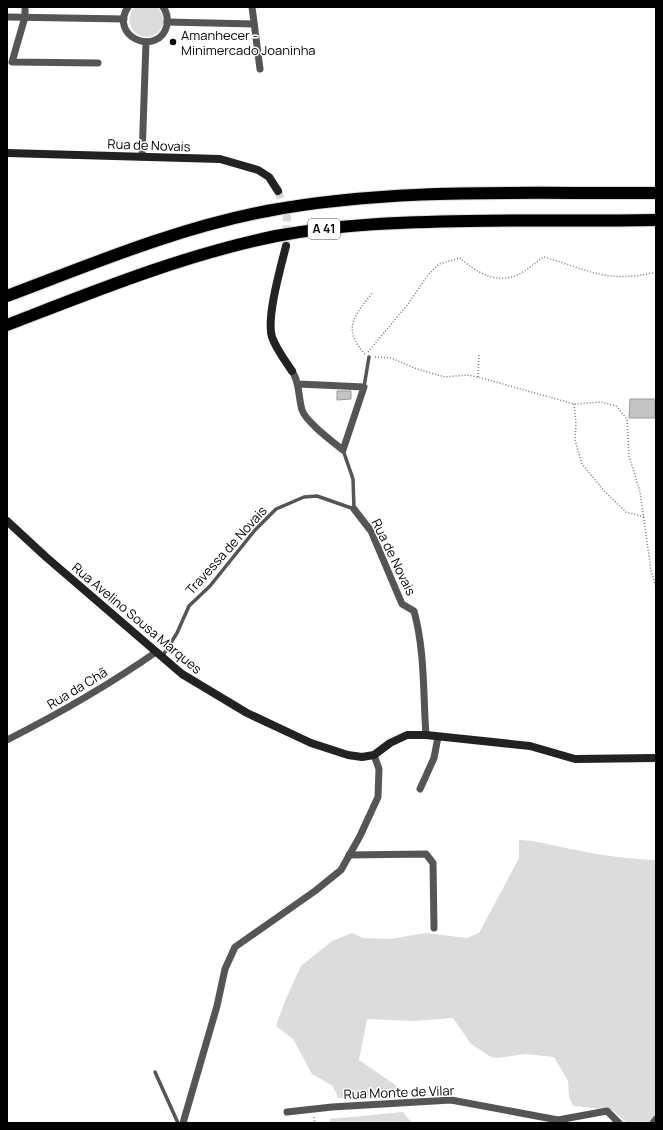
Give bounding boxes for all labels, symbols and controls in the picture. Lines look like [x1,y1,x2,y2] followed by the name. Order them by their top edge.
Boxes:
[181,26,316,59] place label: Amanhecer - Minimercado Joaninha
[168,37,178,47] marker: Amanhecer - Minimercado Joaninha
[107,135,191,155] street label: Rua de Novais
[308,219,340,239] road number: A 41
[181,502,271,598] street label: Travessa de Novais
[368,516,420,599] street label: Rua de Novais
[68,558,206,678] street label: Rua Avelino Sousa Marques
[43,663,111,713] street label: Rua da Chã
[343,1081,455,1103] street label: Rua Monte de Vilar

